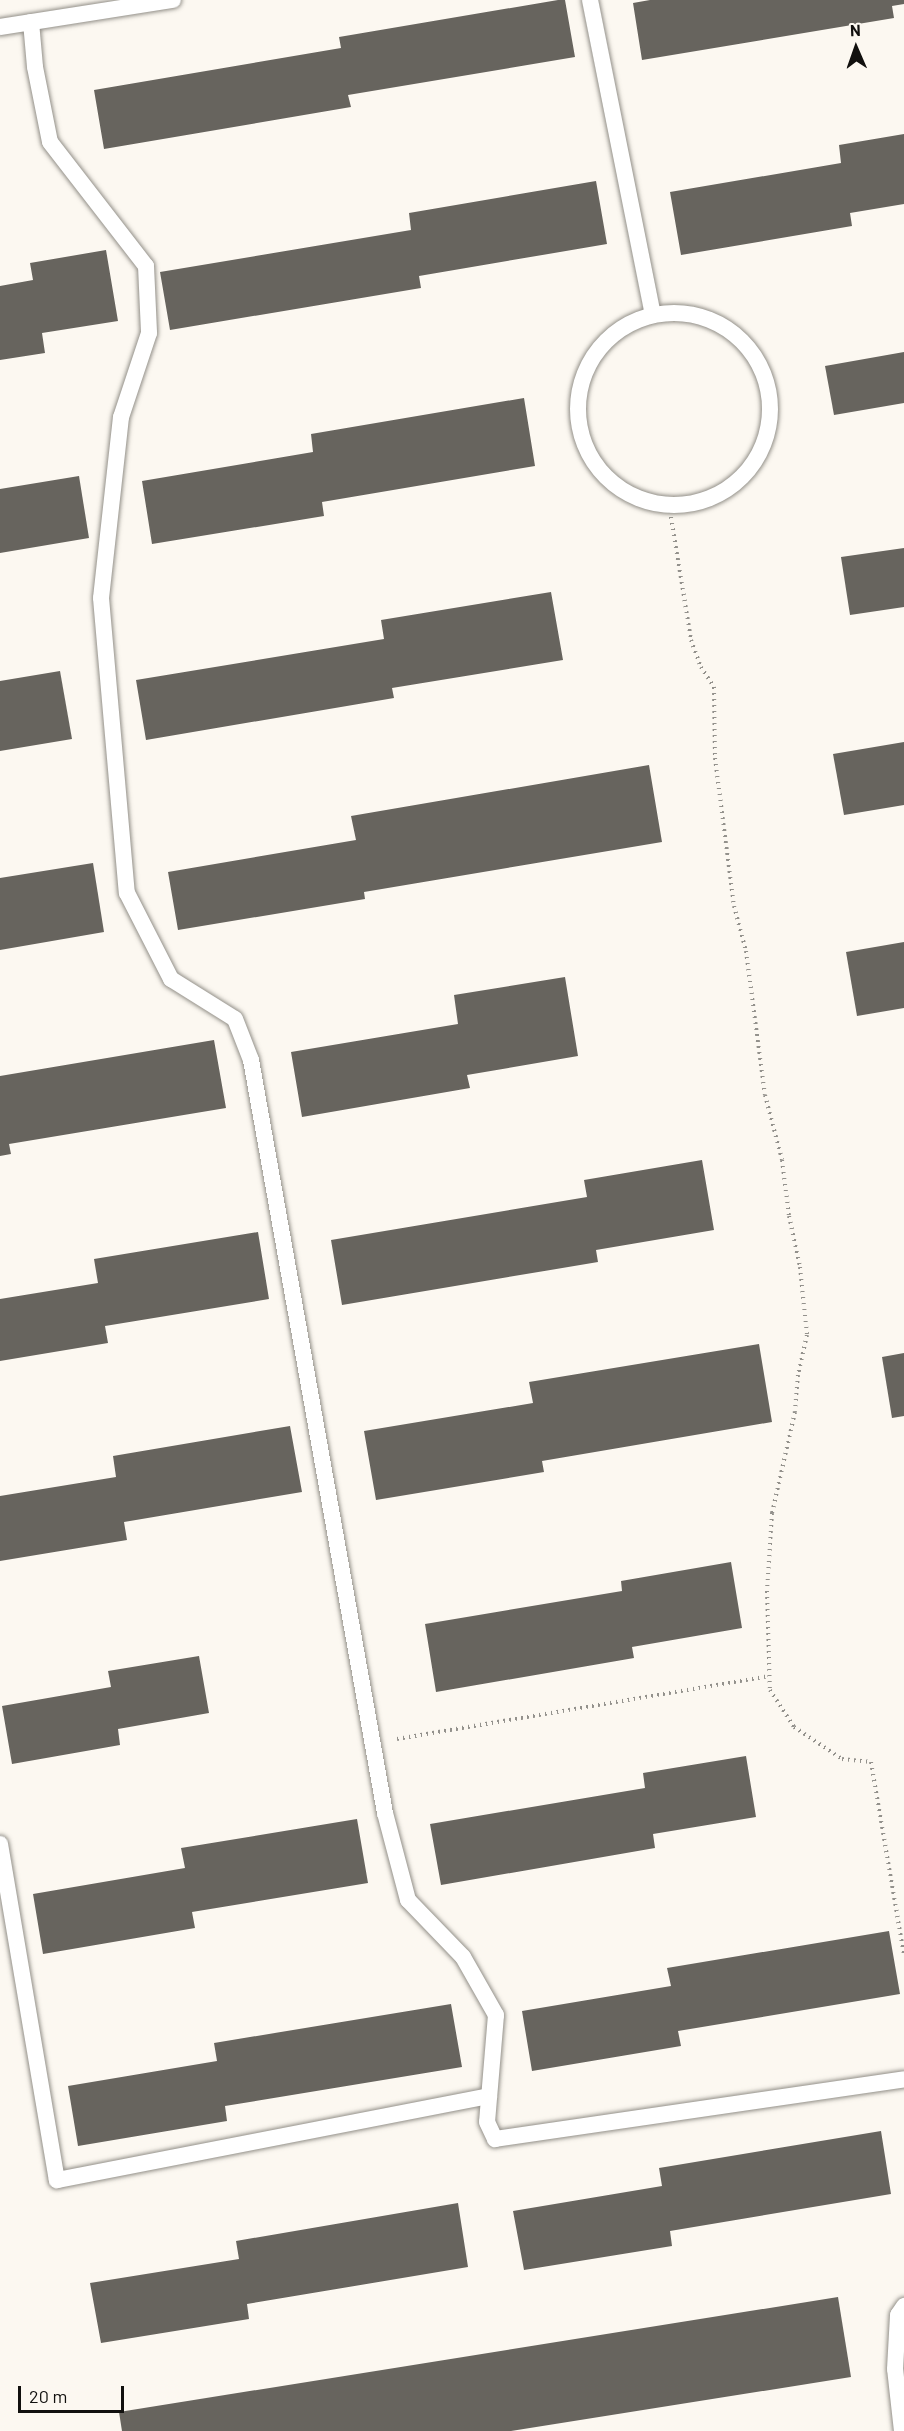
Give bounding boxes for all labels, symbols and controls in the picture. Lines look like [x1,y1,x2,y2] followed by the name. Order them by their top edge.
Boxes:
[826,18,886,78] north arrow
[850,20,861,39] text: N
[21,2374,128,2412] scale bar
[29,2385,67,2407] text: 20 m

